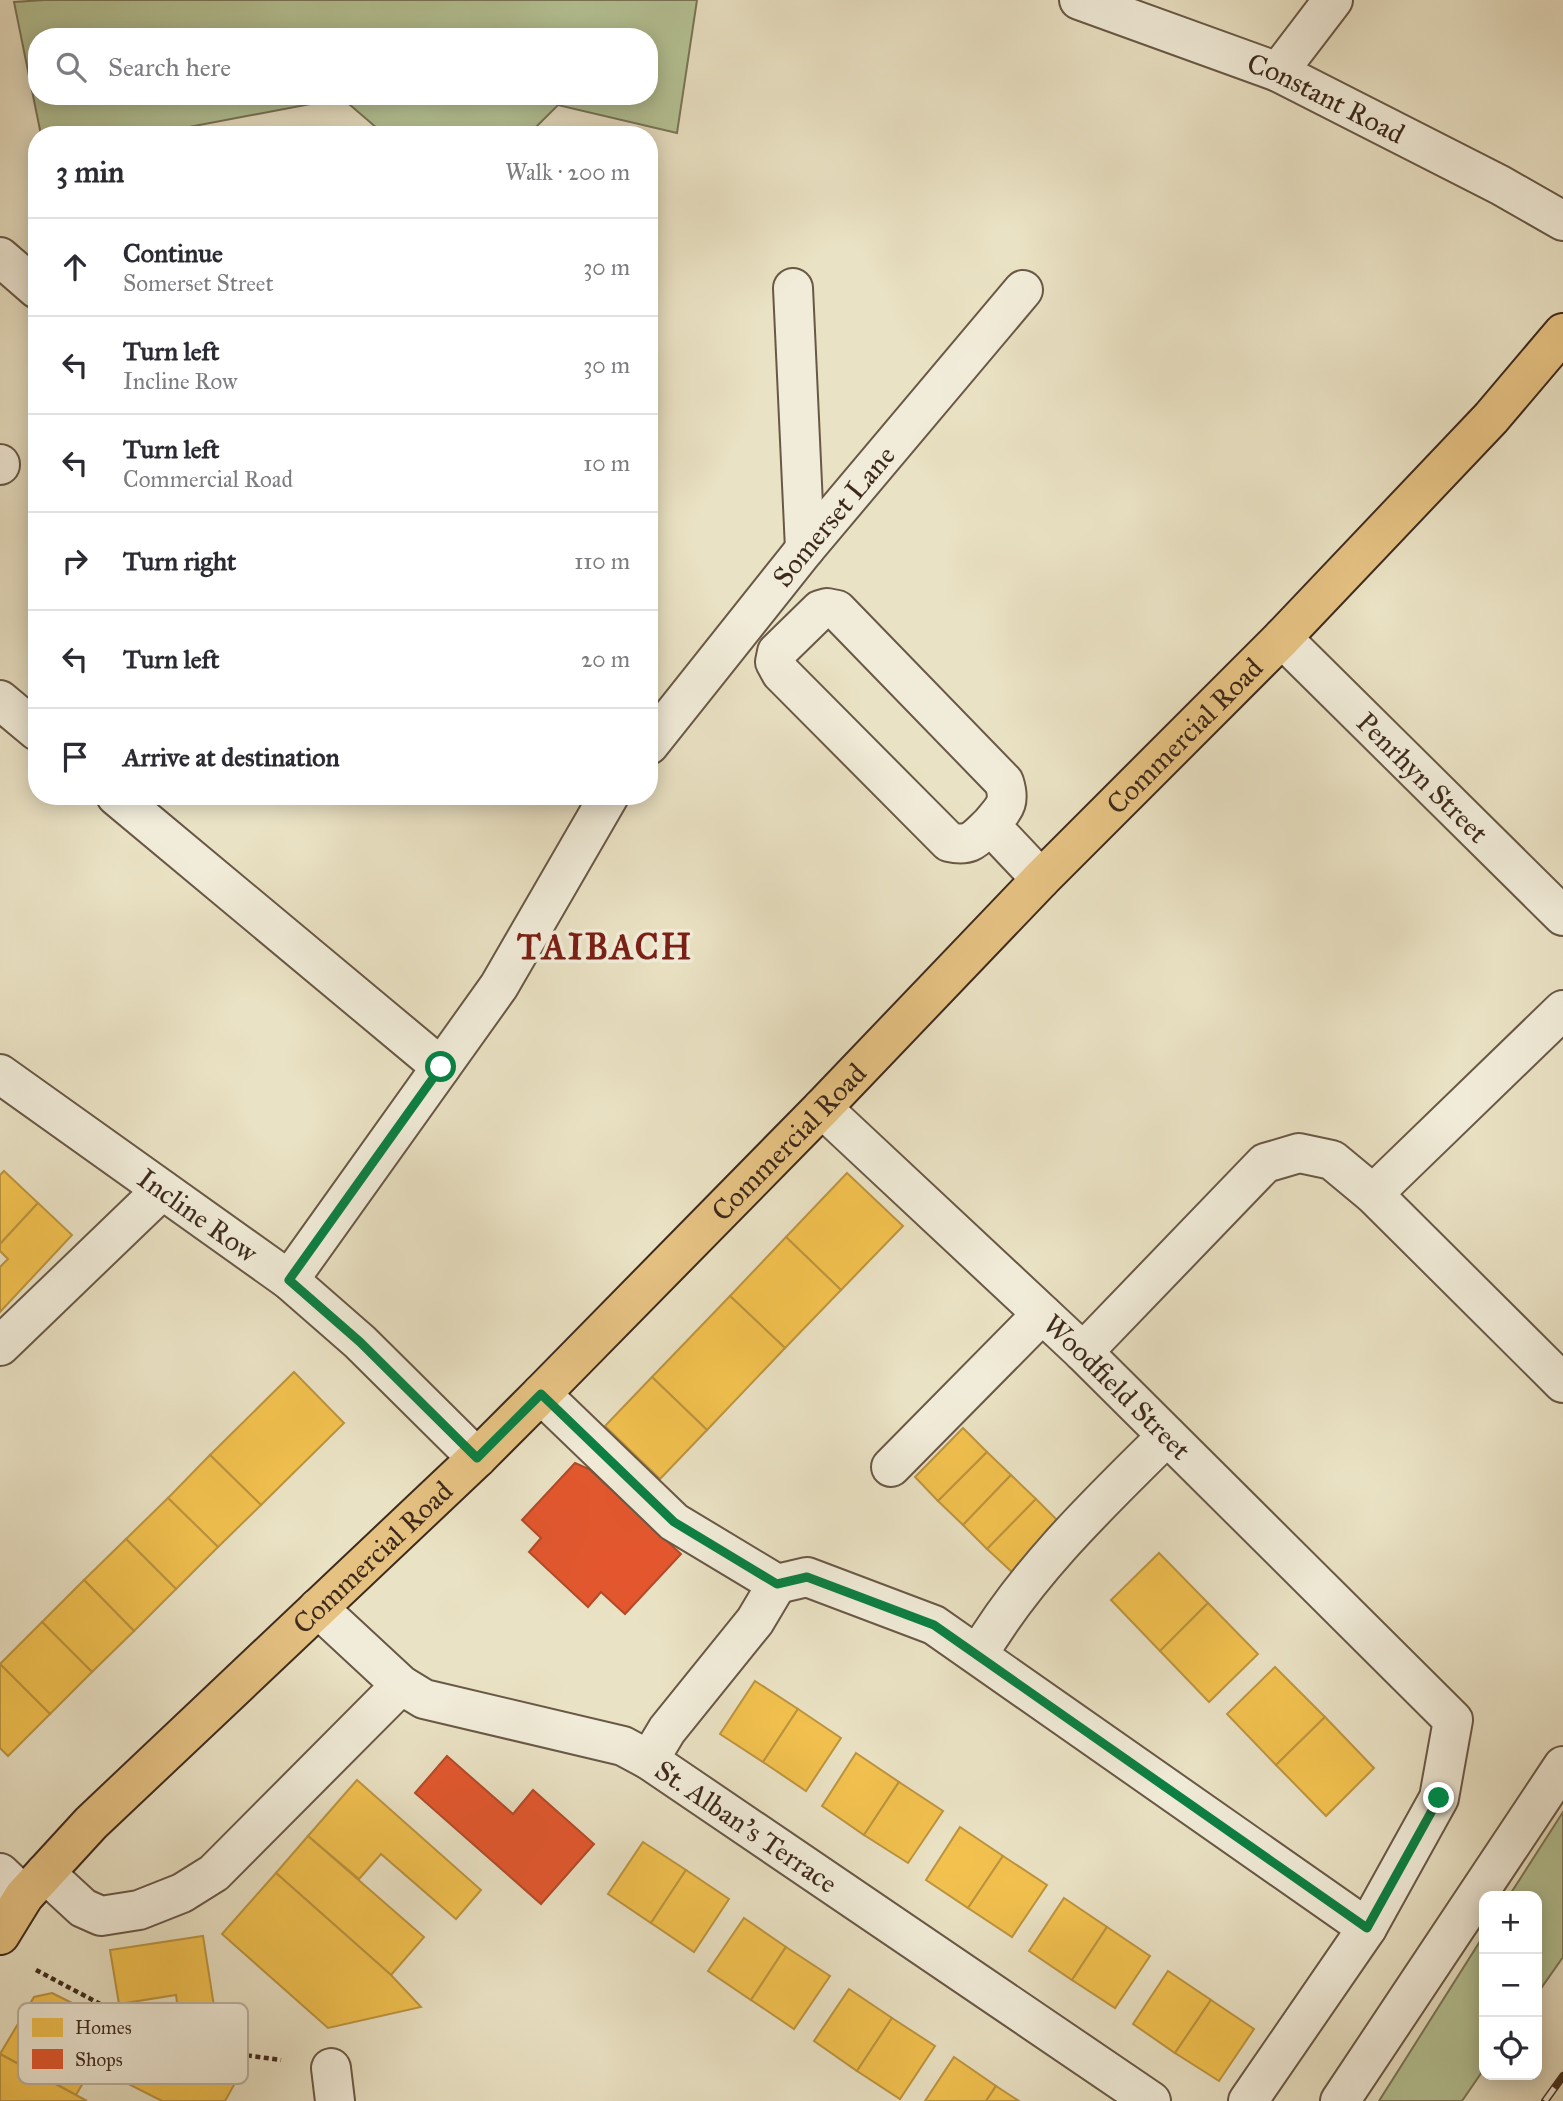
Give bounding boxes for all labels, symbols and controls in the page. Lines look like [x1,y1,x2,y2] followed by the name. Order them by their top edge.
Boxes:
[28,28,658,105] search box
[1243,45,1410,152] street label: Constant Road
[52,48,90,86] icon: search
[108,51,231,83] text: Search here
[56,154,124,190] text: 3 min
[505,158,630,186] text: Walk · 200 m
[123,237,223,269] text: Continue
[56,248,94,286] icon: ahead
[583,253,630,281] text: 30 m
[123,269,274,297] text: Somerset Street
[123,335,219,367] text: Turn left
[56,346,94,384] icon: left
[583,351,630,379] text: 30 m
[123,367,237,395] text: Incline Row
[123,433,219,465] text: Turn left
[765,439,903,594] street label: Somerset Lane
[56,444,94,482] icon: left
[583,449,630,477] text: 10 m
[123,465,293,493] text: Commercial Road
[56,542,94,580] icon: right
[123,545,236,577] text: Turn right
[574,547,630,575] text: 110 m
[56,640,94,678] icon: left
[123,643,219,675] text: Turn left
[581,645,630,673] text: 20 m
[1099,651,1270,822] street label: Commercial Road
[1349,705,1496,850] street label: Penrhyn Street
[56,738,94,776] icon: arrive
[123,741,340,773] text: Arrive at destination
[517,926,693,969] district label: TAIBACH
[425,1051,456,1082] route start
[704,1056,874,1228] street label: Commercial Road
[131,1161,265,1270] street label: Incline Row
[1036,1307,1198,1467] street label: Woodfield Street
[285,1474,460,1641] street label: Commercial Road
[648,1752,844,1901] street label: St. Alban's Terrace
[1423,1782,1454,1813] route end
[1479,1891,1542,2080] map controls
[1479,1891,1542,1954] button: +
[1479,1954,1542,2017] button: −
[18,2003,248,2084] legend
[75,2016,132,2039] text: Homes
[1479,2017,1542,2080] button: locate
[75,2048,123,2071] text: Shops

